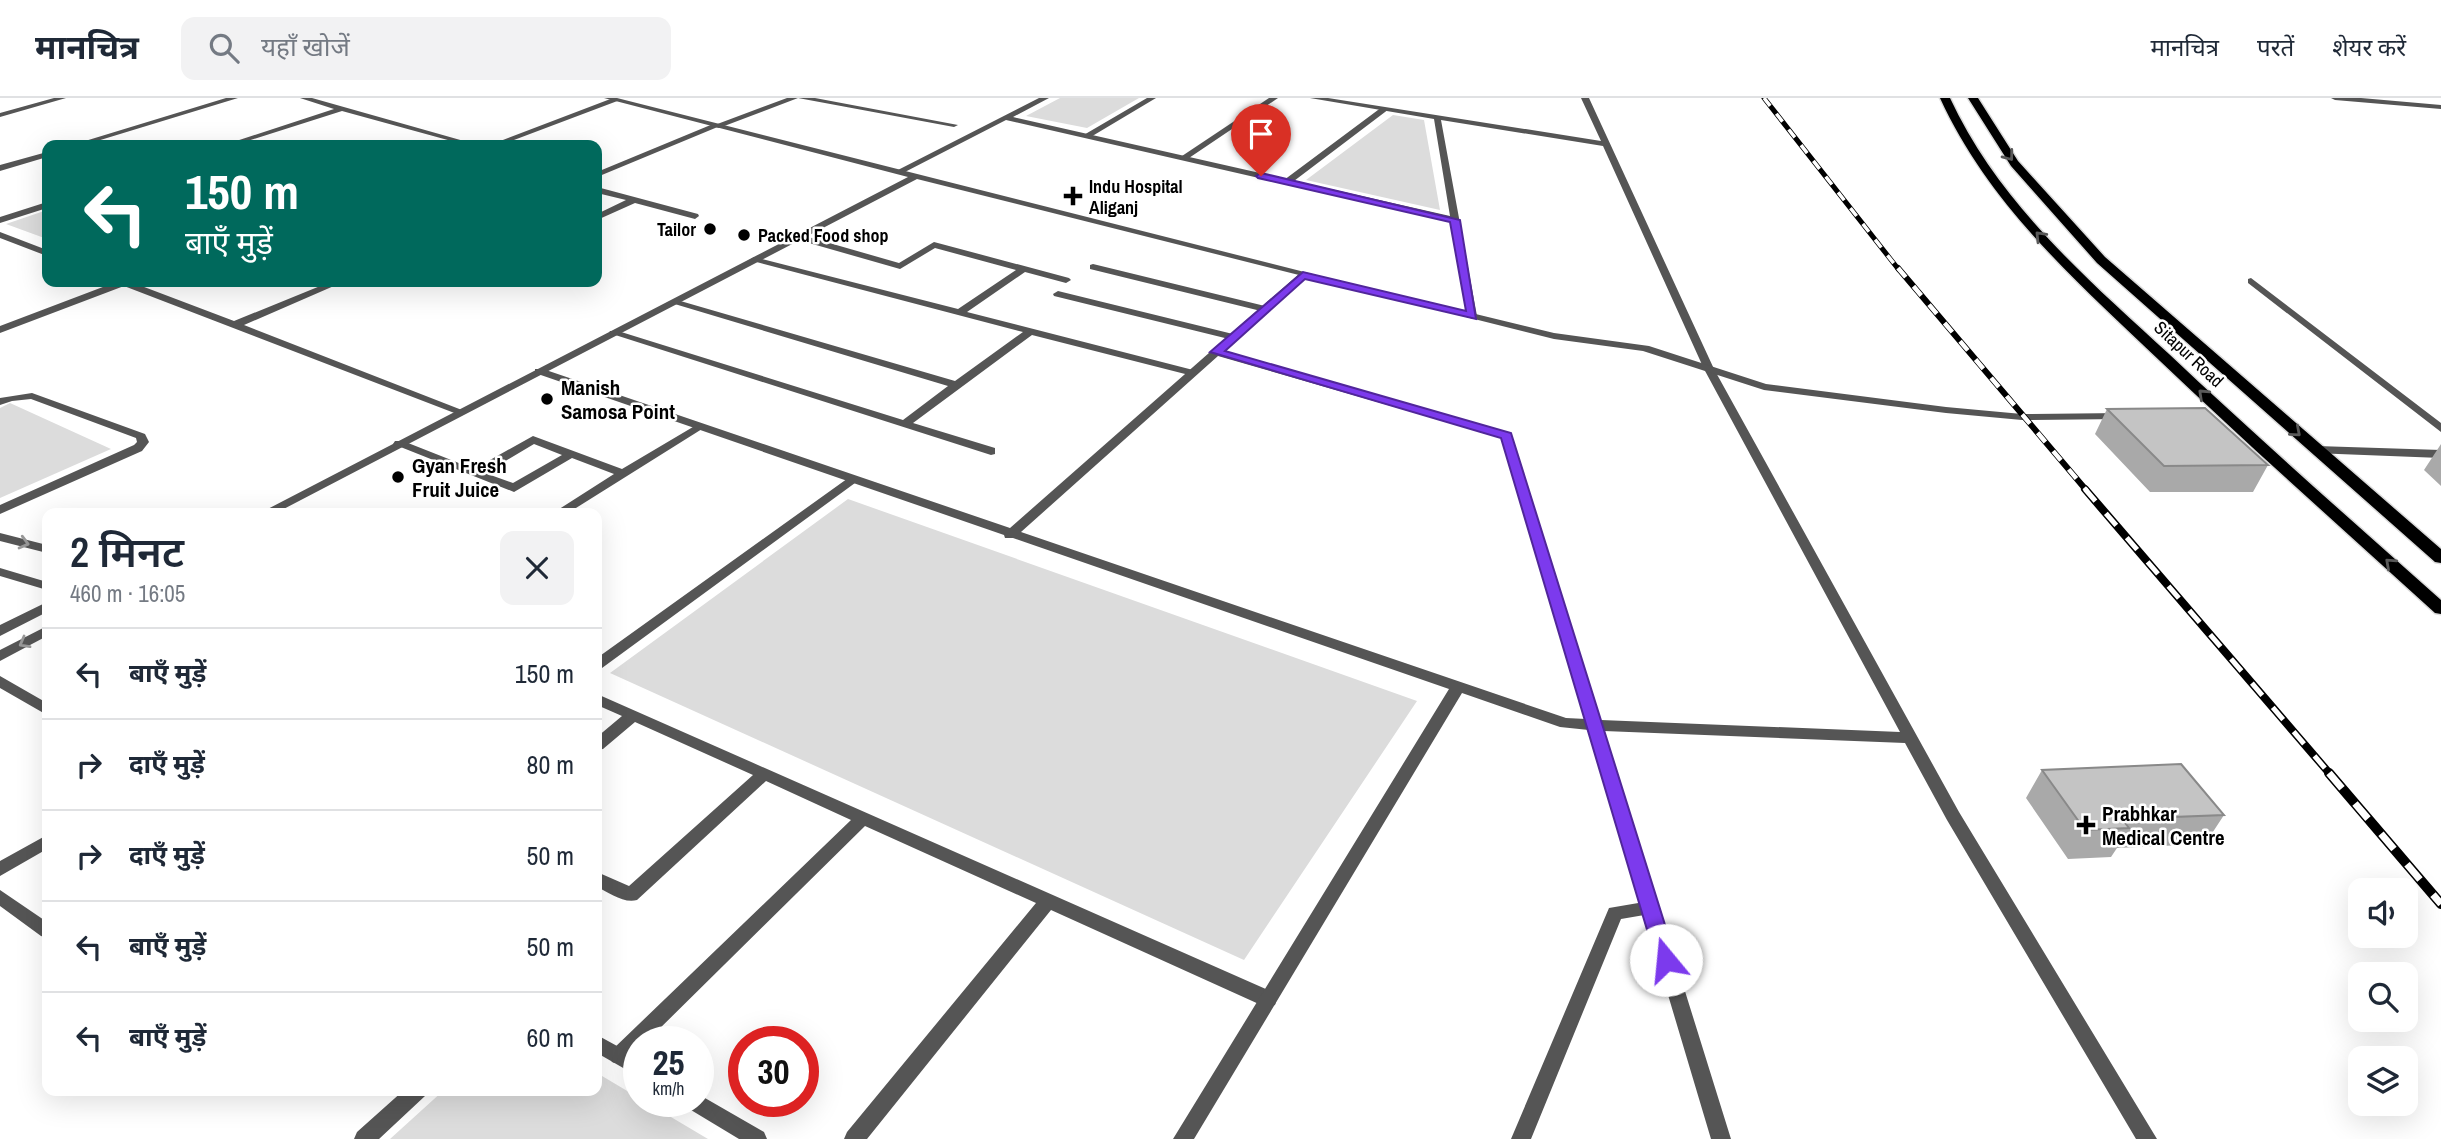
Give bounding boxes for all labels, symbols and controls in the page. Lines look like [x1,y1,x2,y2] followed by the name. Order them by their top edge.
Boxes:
[181,17,671,80] search box
[35,25,139,69] text: मानचित्र
[205,29,243,67] icon: search
[261,29,350,64] text: यहाँ खोजें
[2150,31,2219,63] text: मानचित्र
[2257,31,2294,63] text: परतें
[2332,31,2406,63] text: शेयर करें
[1231,104,1291,176] pin
[1242,115,1280,153] icon: arrive
[2001,148,2014,161] one-way arrow
[185,158,299,224] text: 150 m
[70,168,161,259] icon: left
[1089,174,1183,220] place label: Indu Hospital Aliganj
[1063,186,1083,206] marker: Indu Hospital Aliganj
[657,217,696,242] place label: Tailor
[185,221,273,264] text: बाएँ मुड़ें
[702,221,718,237] marker: Tailor
[758,223,889,248] place label: Packed Food shop
[736,227,752,243] marker: Packed Food shop
[2036,231,2049,244] one-way arrow
[2149,315,2229,393] street label: Sitapur Road
[561,373,675,426] place label: Manish Samosa Point
[2198,390,2211,403] one-way arrow
[539,391,555,407] marker: Manish Samosa Point
[2288,424,2301,436] one-way arrow
[412,451,507,504] place label: Gyan Fresh Fruit Juice
[390,469,406,485] marker: Gyan Fresh Fruit Juice
[70,524,184,580] text: 2 मिनट
[500,531,574,605] button: close
[17,535,29,549] one-way arrow
[2385,559,2398,572] one-way arrow
[70,578,185,609] text: 460 m · 16:05
[18,635,31,648] one-way arrow
[70,655,108,693] icon: left
[129,655,206,690] text: बाएँ मुड़ें
[515,656,574,691] text: 150 m
[70,746,108,784] icon: right
[129,746,205,781] text: दाएँ मुड़ें
[527,747,574,782] text: 80 m
[2102,799,2225,852] place label: Prabhkar Medical Centre
[2076,815,2096,835] marker: Prabhkar Medical Centre
[70,837,108,875] icon: right
[129,837,205,872] text: दाएँ मुड़ें
[527,838,574,873] text: 50 m
[2348,878,2418,1116] map controls
[2348,878,2418,948] button: sound
[1629,923,1703,997] position arrow
[70,928,108,966] icon: left
[129,928,206,963] text: बाएँ मुड़ें
[527,929,574,964] text: 50 m
[2348,962,2418,1032] button: search
[70,1019,108,1057] icon: left
[129,1019,206,1054] text: बाएँ मुड़ें
[527,1020,574,1055] text: 60 m
[728,1026,819,1117] speed limit sign: 30
[653,1039,684,1086] text: 25
[2348,1046,2418,1116] button: layers
[653,1076,685,1101] text: km/h

